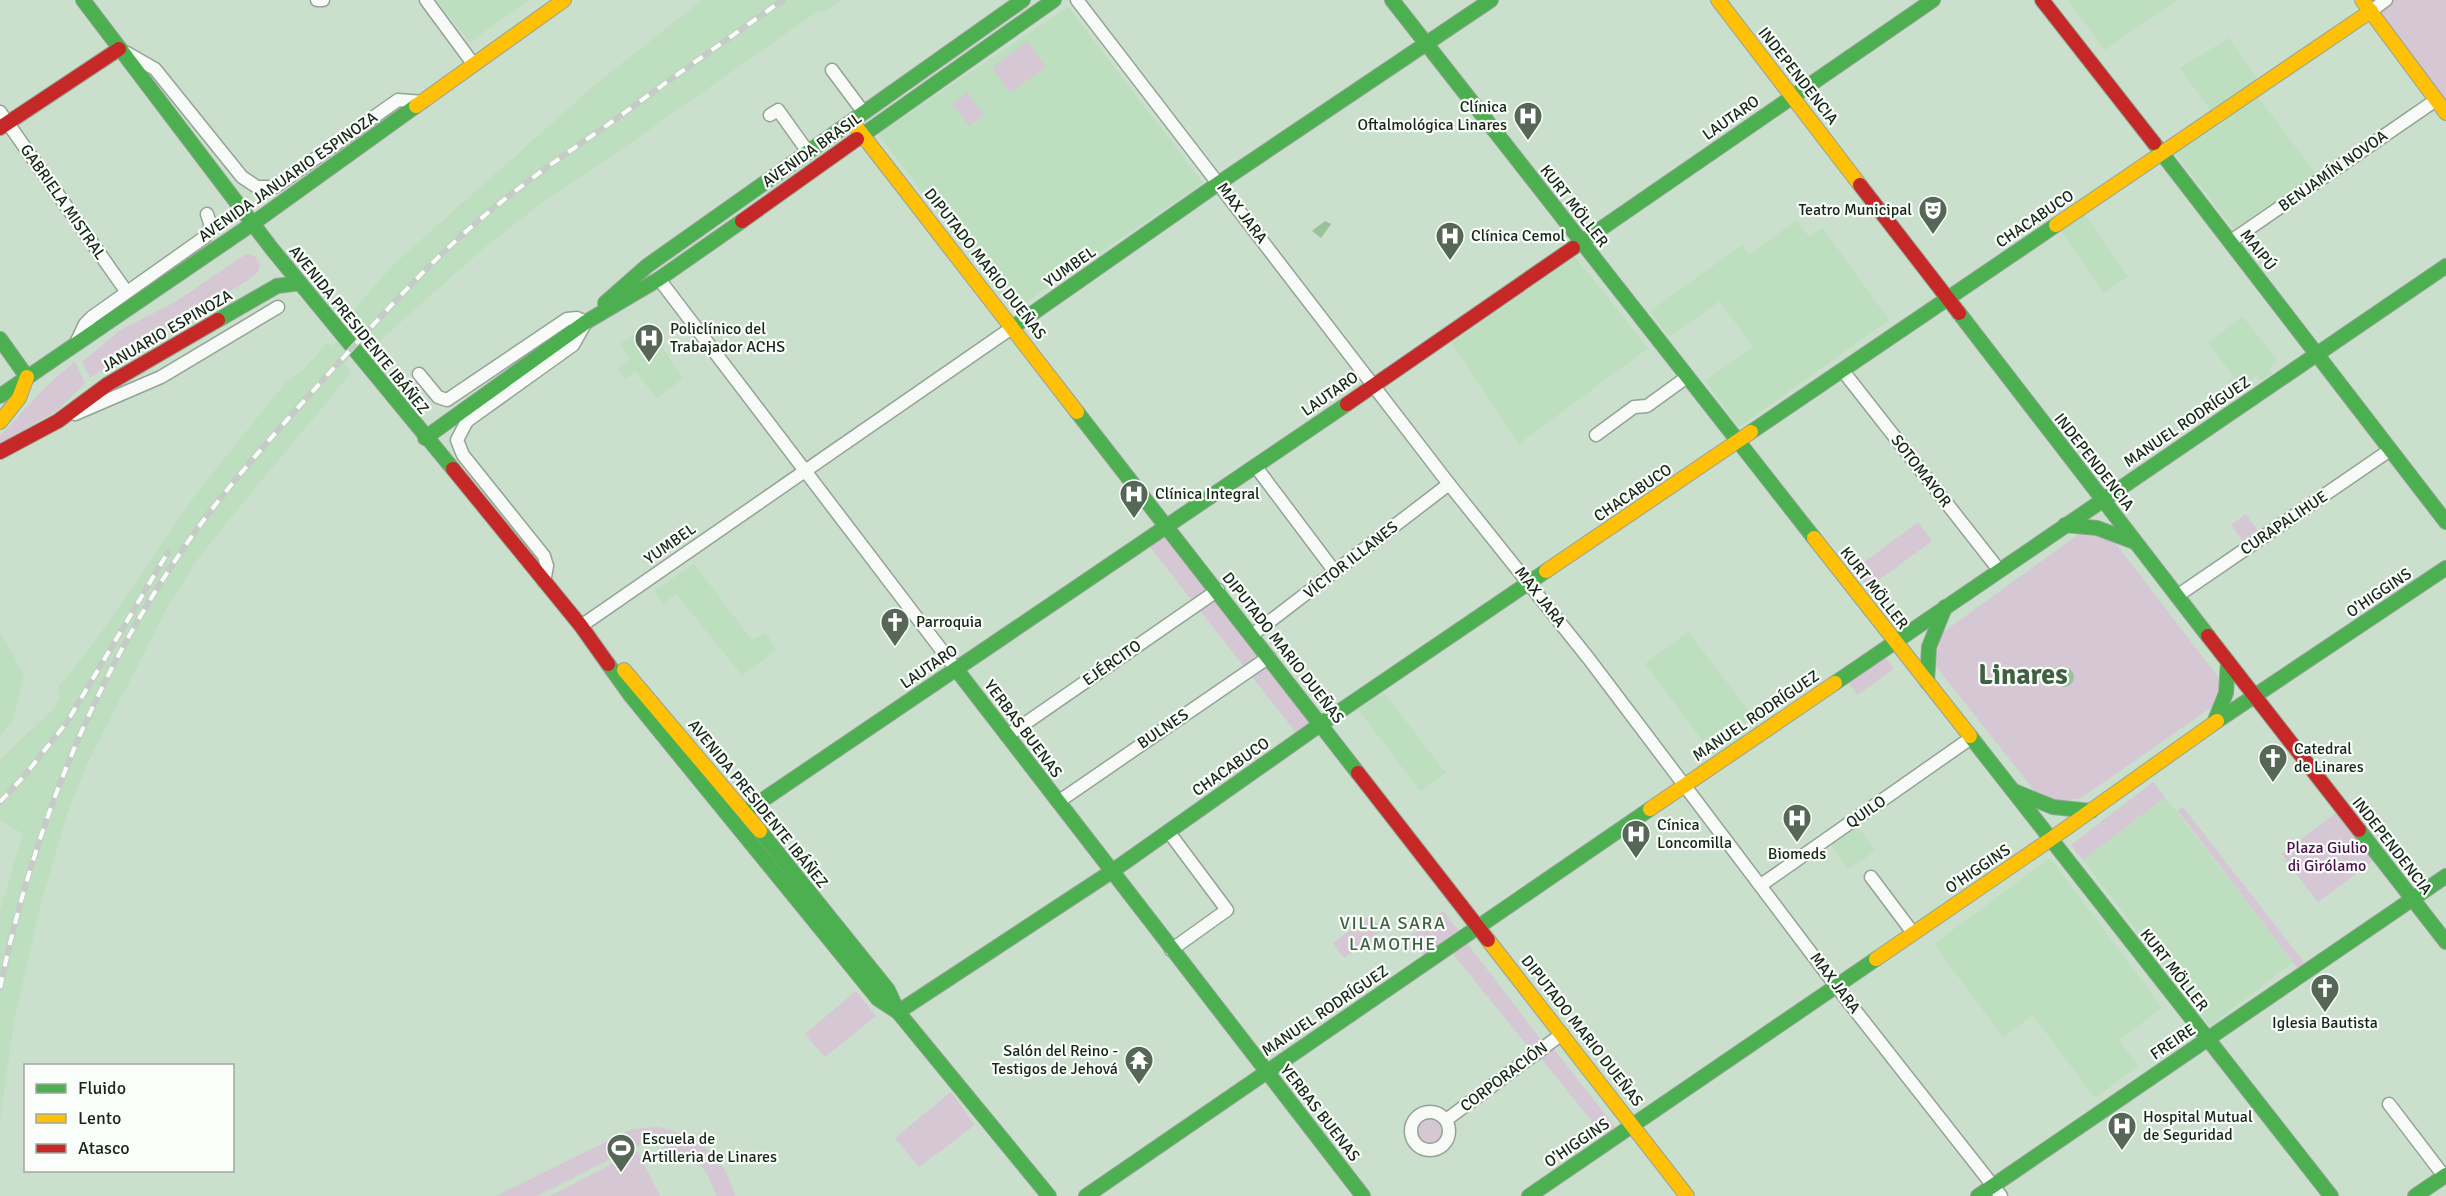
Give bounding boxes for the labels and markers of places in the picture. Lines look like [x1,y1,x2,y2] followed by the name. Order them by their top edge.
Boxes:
[1358,97,1507,135] place label: Clínica Oftalmológica Linares
[1512,100,1544,142] hospital icon: Clínica Oftalmológica Linares
[1917,194,1949,236] theatre icon: Teatro Municipal
[1798,200,1912,220] place label: Teatro Municipal
[1434,220,1466,262] hospital icon: Clínica Cemol
[1471,226,1565,246] place label: Clínica Cemol
[670,319,785,357] place label: Policlínico del Trabajador ACHS
[633,322,665,364] hospital icon: Policlínico del Trabajador ACHS
[1118,478,1150,520] hospital icon: Clínica Integral
[1155,484,1260,504] place label: Clínica Integral
[879,606,911,648] church icon: Parroquia
[916,612,982,632] place label: Parroquia
[2294,739,2364,777] place label: Catedral de Linares
[2257,742,2289,784] church icon: Catedral de Linares
[1781,802,1813,844] hospital icon: Biomeds
[1657,815,1732,853] place label: Cínica Loncomilla
[1620,818,1652,860] hospital icon: Cínica Loncomilla
[1768,844,1826,864] place label: Biomeds
[2309,972,2341,1014] church icon: Iglesia Bautista
[2272,1013,2378,1033] place label: Iglesia Bautista
[992,1041,1118,1079] place label: Salón del Reino - Testigos de Jehová
[1123,1044,1155,1086] temple icon: Salón del Reino - Testigos de Jehová
[2143,1107,2253,1145] place label: Hospital Mutual de Seguridad
[2106,1110,2138,1152] hospital icon: Hospital Mutual de Seguridad
[642,1129,777,1167] place label: Escuela de Artilleria de Linares
[605,1132,637,1174] sports icon: Escuela de Artilleria de Linares

